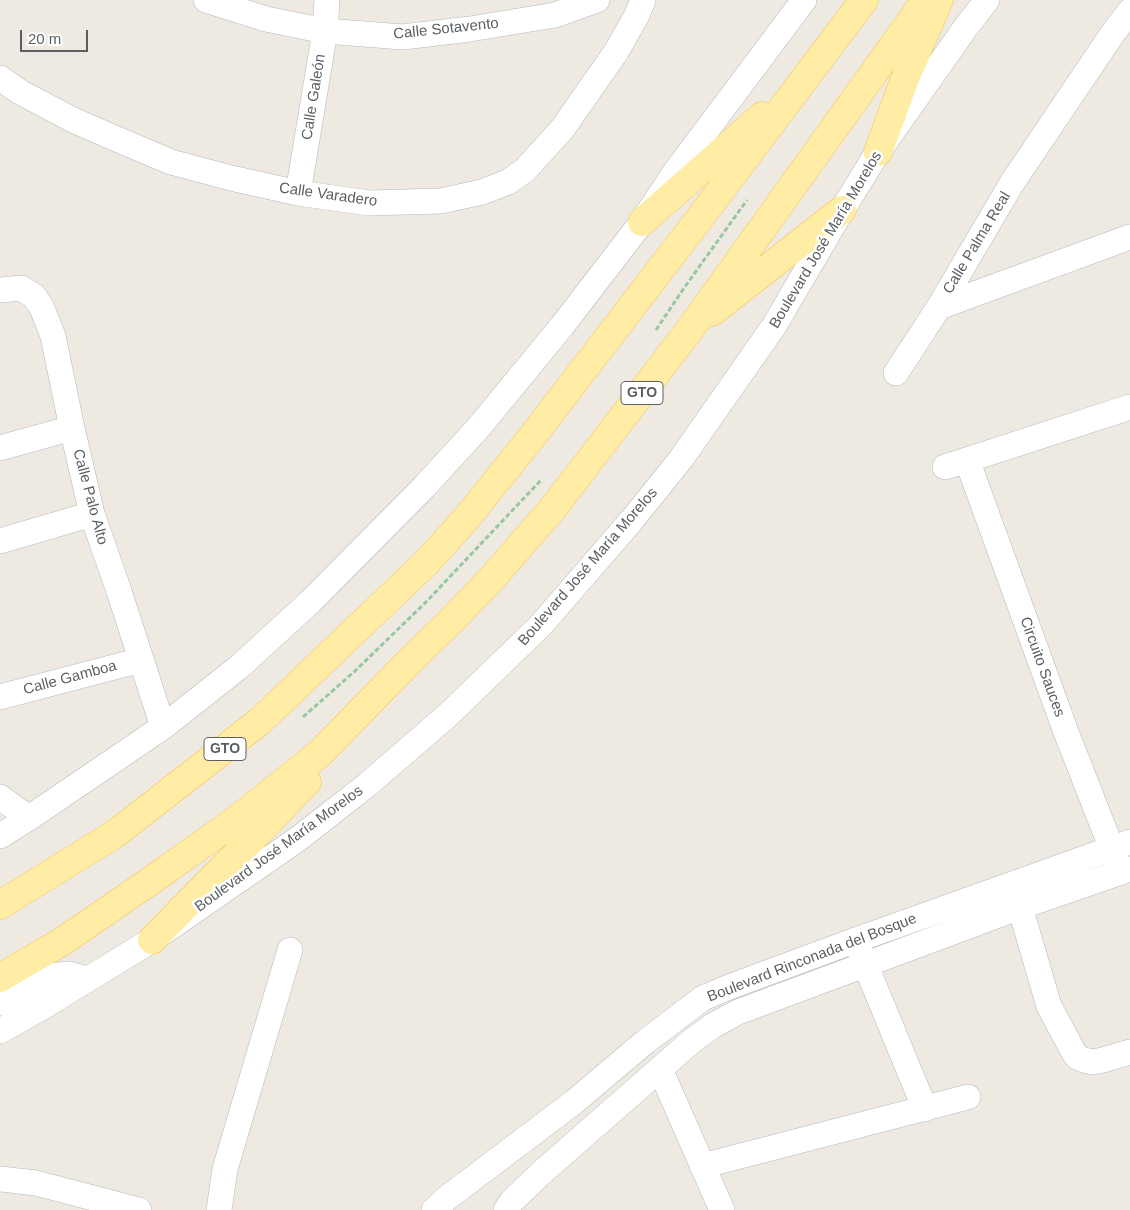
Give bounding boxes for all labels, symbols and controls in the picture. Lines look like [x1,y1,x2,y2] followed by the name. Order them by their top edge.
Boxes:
[392,15,500,43] street label: Calle Sotavento
[22,20,90,52] scale bar
[28,30,61,47] text: 20 m
[298,53,330,141] street label: Calle Galeón
[766,148,886,332] street label: Boulevard José María Morelos
[278,179,378,211] street label: Calle Varadero
[939,189,1015,297] street label: Calle Palma Real
[621,382,663,404] road number: GTO
[69,447,111,547] street label: Calle Palo Alto
[514,484,662,650] street label: Boulevard José María Morelos
[1016,615,1068,719] street label: Circuito Sauces
[21,657,119,699] street label: Calle Gamboa
[204,738,246,761] road number: GTO
[191,782,367,916] street label: Boulevard José María Morelos
[705,910,919,1006] street label: Boulevard Rinconada del Bosque

